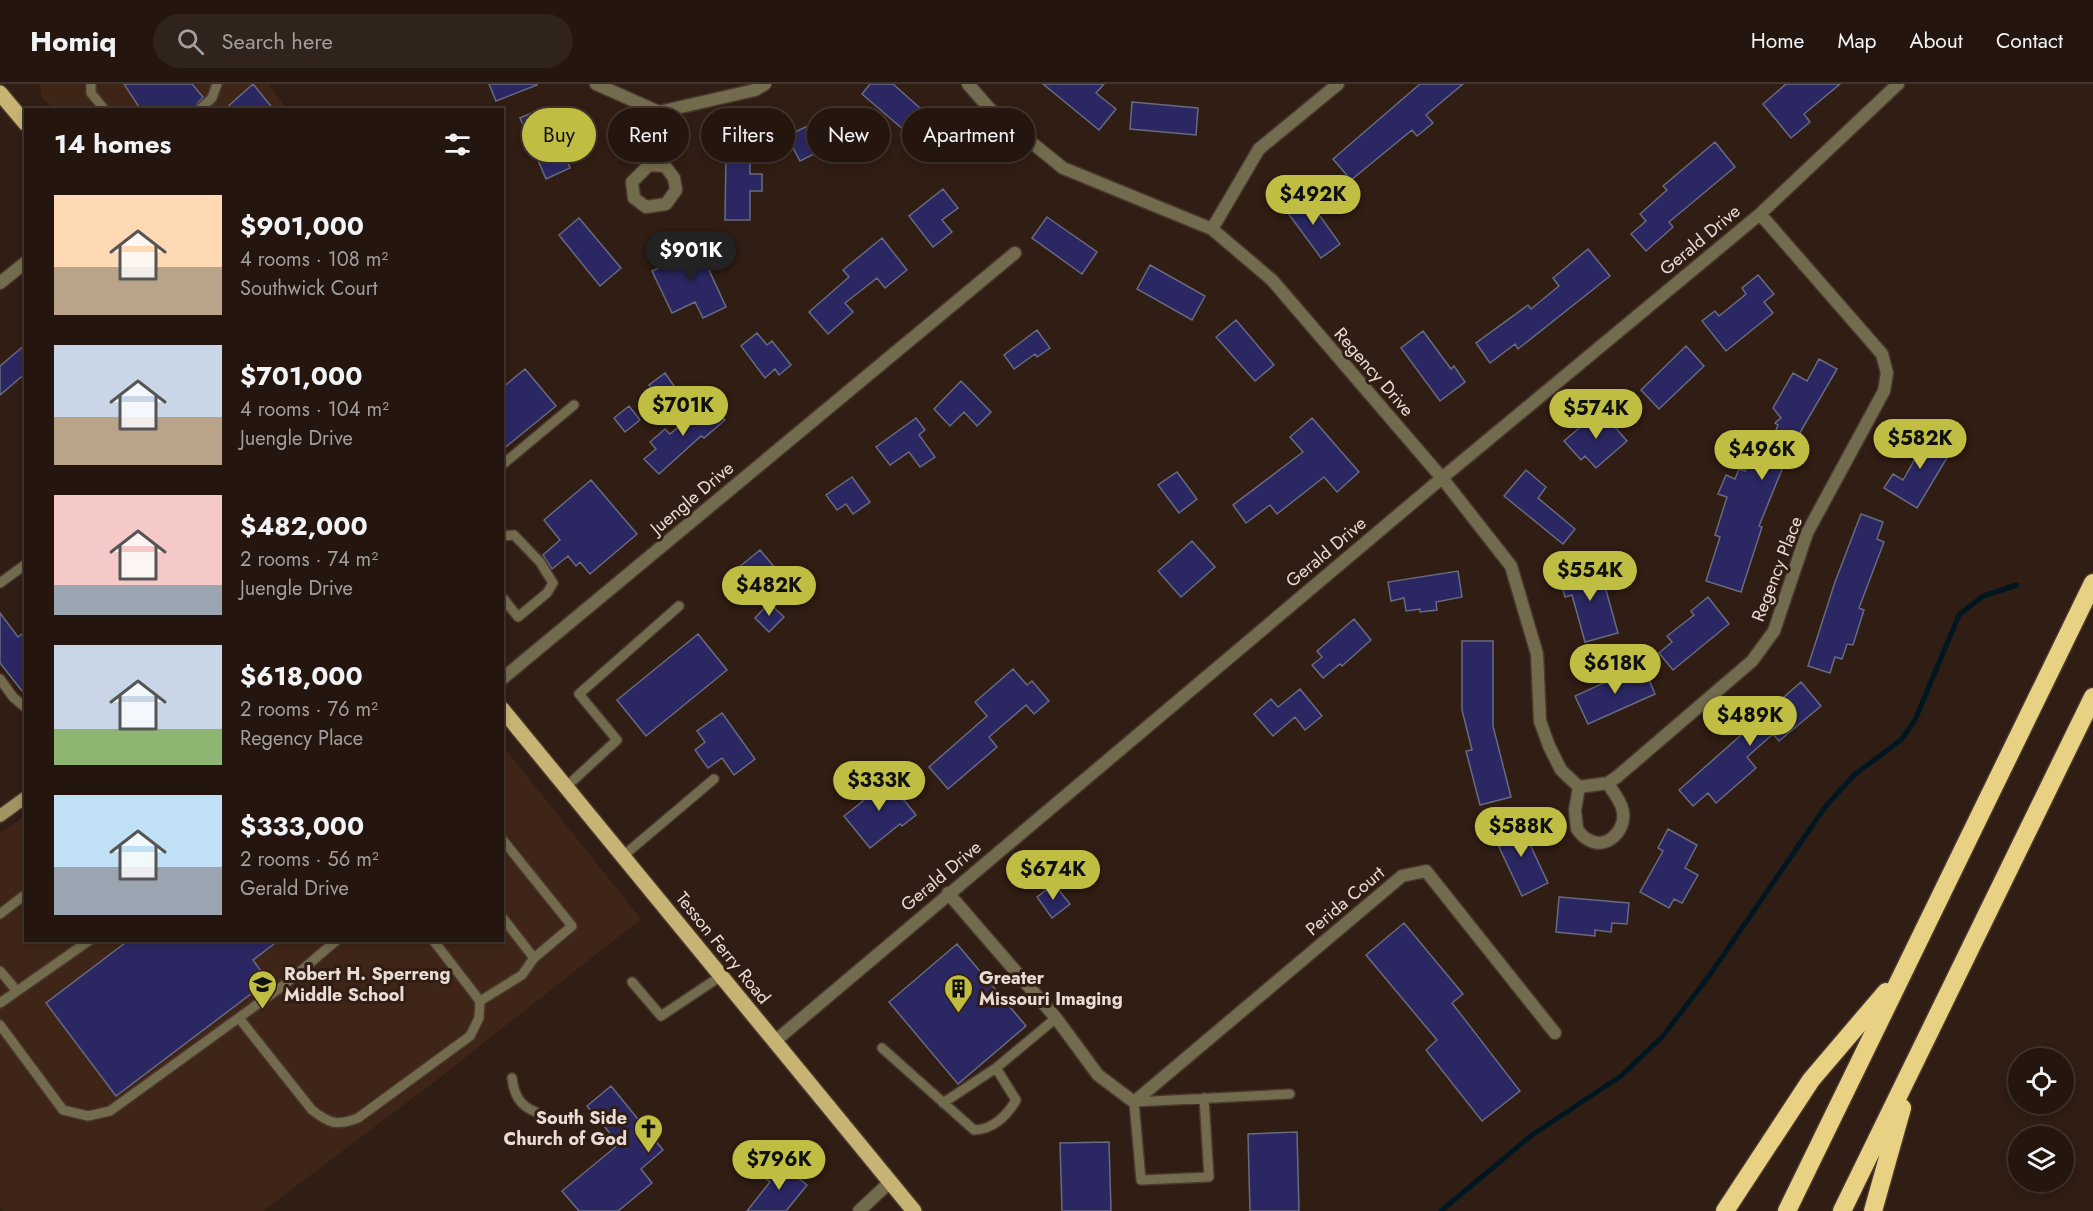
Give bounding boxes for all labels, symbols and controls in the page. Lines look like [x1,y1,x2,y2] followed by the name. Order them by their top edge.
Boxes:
[153,14,573,68] search box
[30,21,117,62] text: Homiq
[174,25,207,58] icon: search
[222,25,333,57] text: Search here
[1751,26,1804,56] text: Home
[1837,26,1877,56] text: Map
[1910,26,1963,56] text: About
[1996,26,2063,56] text: Contact
[522,108,596,162] chip: Buy
[608,108,689,162] chip: Rent
[701,108,795,162] chip: Filters
[807,108,890,162] chip: New
[902,108,1035,162] chip: Apartment
[54,125,171,163] text: 14 homes
[441,128,474,161] icon: filters
[1271,175,1355,226] pin: $492K
[1280,180,1346,209] text: $492K
[1654,199,1746,281] street label: Gerald Drive
[240,207,364,245] text: $901,000
[102,219,174,291] icon: home
[649,231,733,282] pin: $901K
[659,236,723,265] text: $901K
[240,245,388,274] text: 4 rooms · 108 m²
[240,274,378,303] text: Southwick Court
[1328,322,1420,422] street label: Regency Drive
[240,357,362,395] text: $701,000
[102,369,174,441] icon: home
[641,386,725,437] pin: $701K
[1554,389,1638,440] pin: $574K
[652,391,714,420] text: $701K
[1563,394,1629,423] text: $574K
[240,395,389,424] text: 4 rooms · 104 m²
[1878,419,1962,470] pin: $582K
[240,424,353,453] text: Juengle Drive
[1888,424,1952,453] text: $582K
[1720,430,1804,481] pin: $496K
[1728,435,1796,464] text: $496K
[643,455,739,542] street label: Juengle Drive
[240,507,368,545] text: $482,000
[1280,511,1372,593] street label: Gerald Drive
[1745,513,1809,625] street label: Regency Place
[102,519,174,591] icon: home
[240,545,378,574] text: 2 rooms · 74 m²
[1548,551,1632,602] pin: $554K
[1557,556,1623,585] text: $554K
[727,566,811,617] pin: $482K
[736,571,802,600] text: $482K
[240,574,353,603] text: Juengle Drive
[1573,644,1657,695] pin: $618K
[1584,649,1646,678] text: $618K
[240,657,363,695] text: $618,000
[102,669,174,741] icon: home
[240,695,378,724] text: 2 rooms · 76 m²
[1708,696,1792,747] pin: $489K
[1717,701,1783,730] text: $489K
[240,724,363,753] text: Regency Place
[837,761,921,812] pin: $333K
[847,766,911,795] text: $333K
[240,807,364,845] text: $333,000
[1479,807,1563,858] pin: $588K
[1489,812,1553,841] text: $588K
[102,819,174,891] icon: home
[895,835,987,917] street label: Gerald Drive
[240,845,379,874] text: 2 rooms · 56 m²
[1011,850,1095,901] pin: $674K
[1020,855,1086,884] text: $674K
[1300,860,1391,942] street label: Perida Court
[240,874,349,903] text: Gerald Drive
[670,886,776,1010] street label: Tesson Ferry Road
[284,961,450,1008] place label: Robert H. Sperreng Middle School
[979,965,1123,1012] place label: Greater Missouri Imaging
[247,968,279,1010] school or university icon: Robert H. Sperreng Middle School
[942,972,974,1014] building icon: Greater Missouri Imaging
[2008,1048,2074,1192] map controls
[2008,1048,2074,1114] button: locate
[504,1105,627,1152] place label: South Side Church of God
[632,1112,664,1154] church icon: South Side Church of God
[2008,1126,2074,1192] button: layers
[737,1140,821,1191] pin: $796K
[746,1145,812,1174] text: $796K

